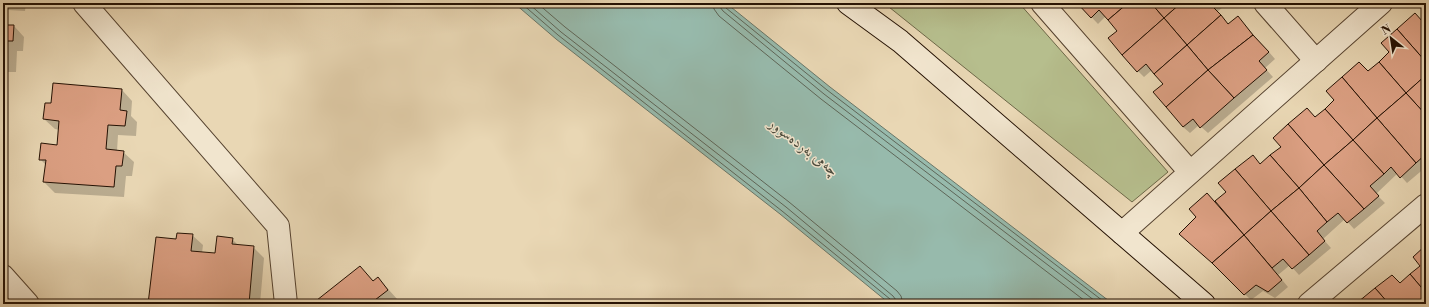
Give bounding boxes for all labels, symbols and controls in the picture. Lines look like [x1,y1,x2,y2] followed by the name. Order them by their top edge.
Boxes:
[1371,18,1411,58] north arrow
[1379,22,1394,38] text: N
[764,114,842,181] water label: چەمی بەردەسوور

